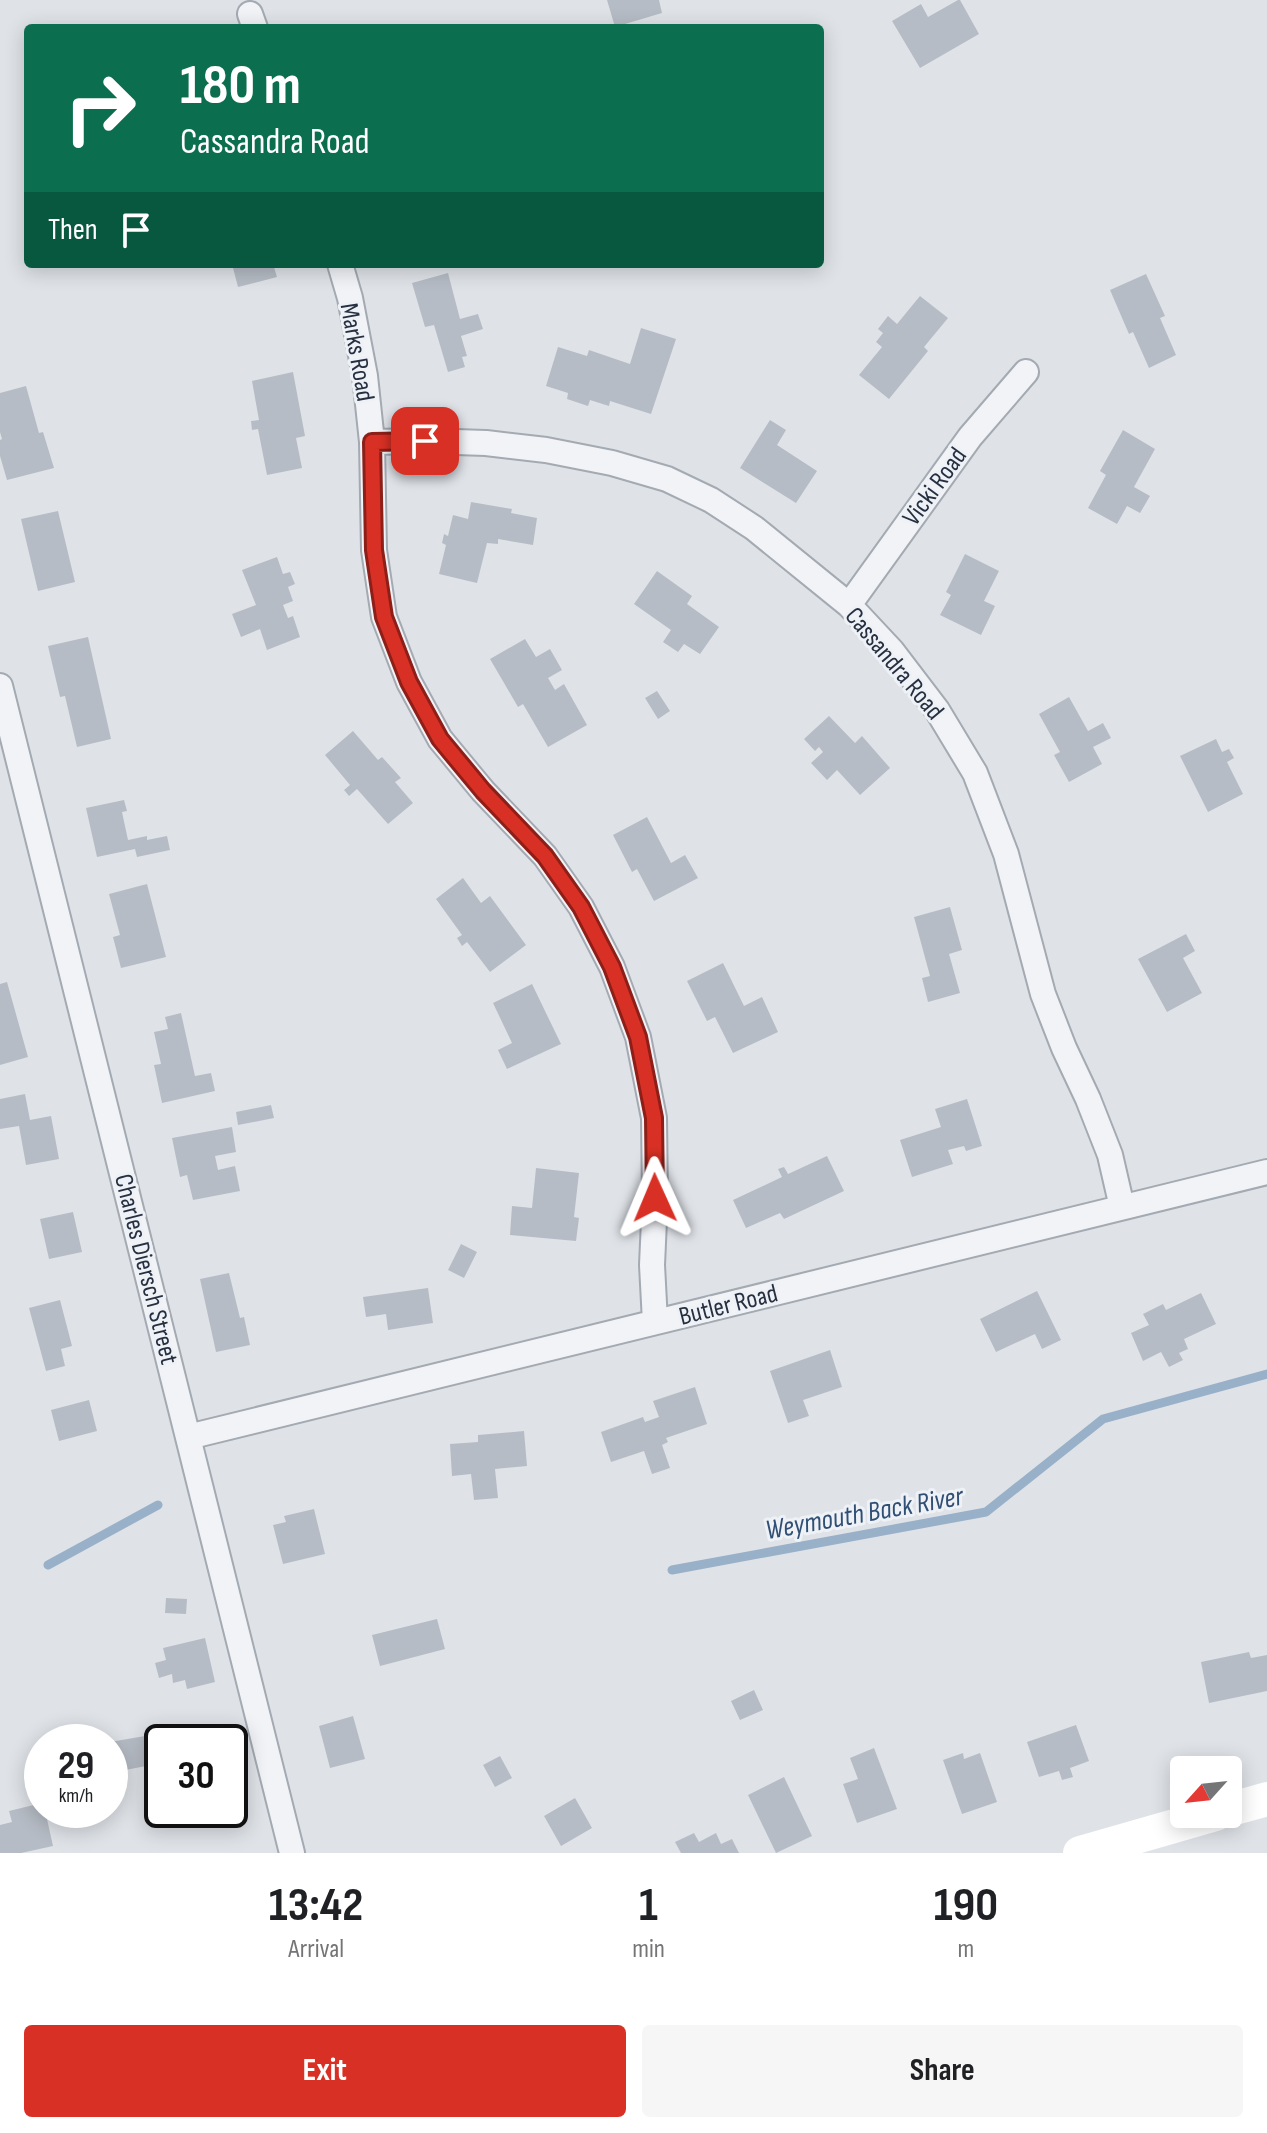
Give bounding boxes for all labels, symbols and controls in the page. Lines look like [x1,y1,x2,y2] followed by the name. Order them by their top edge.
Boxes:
[180,53,301,120] text: 180 m
[48,56,152,160] icon: right
[180,121,370,164] text: Cassandra Road
[114,208,158,252] icon: arrive
[48,212,98,248] text: Then
[333,301,380,404] street label: Marks Road
[391,407,459,475] pin
[403,419,447,463] icon: arrive
[896,442,974,532] street label: Vicki Road
[838,602,950,726] street label: Cassandra Road
[613,1156,697,1240] position arrow
[107,1171,184,1368] street label: Charles Diersch Street
[676,1278,781,1333] street label: Butler Road
[763,1480,967,1547] water label: Weymouth Back River
[144,1724,248,1828] speed limit sign: 30
[58,1742,94,1790] text: 29
[1170,1756,1242,1828] north arrow
[1170,1756,1242,1828] map controls
[59,1784,93,1808] text: km/h
[269,1877,363,1934] text: 13:42
[639,1877,658,1934] text: 1
[934,1877,998,1934] text: 190
[288,1934,344,1965] text: Arrival
[632,1934,665,1965] text: min
[958,1934,974,1965] text: m
[24,2025,626,2117] button: Exit
[642,2025,1243,2117] button: Share

